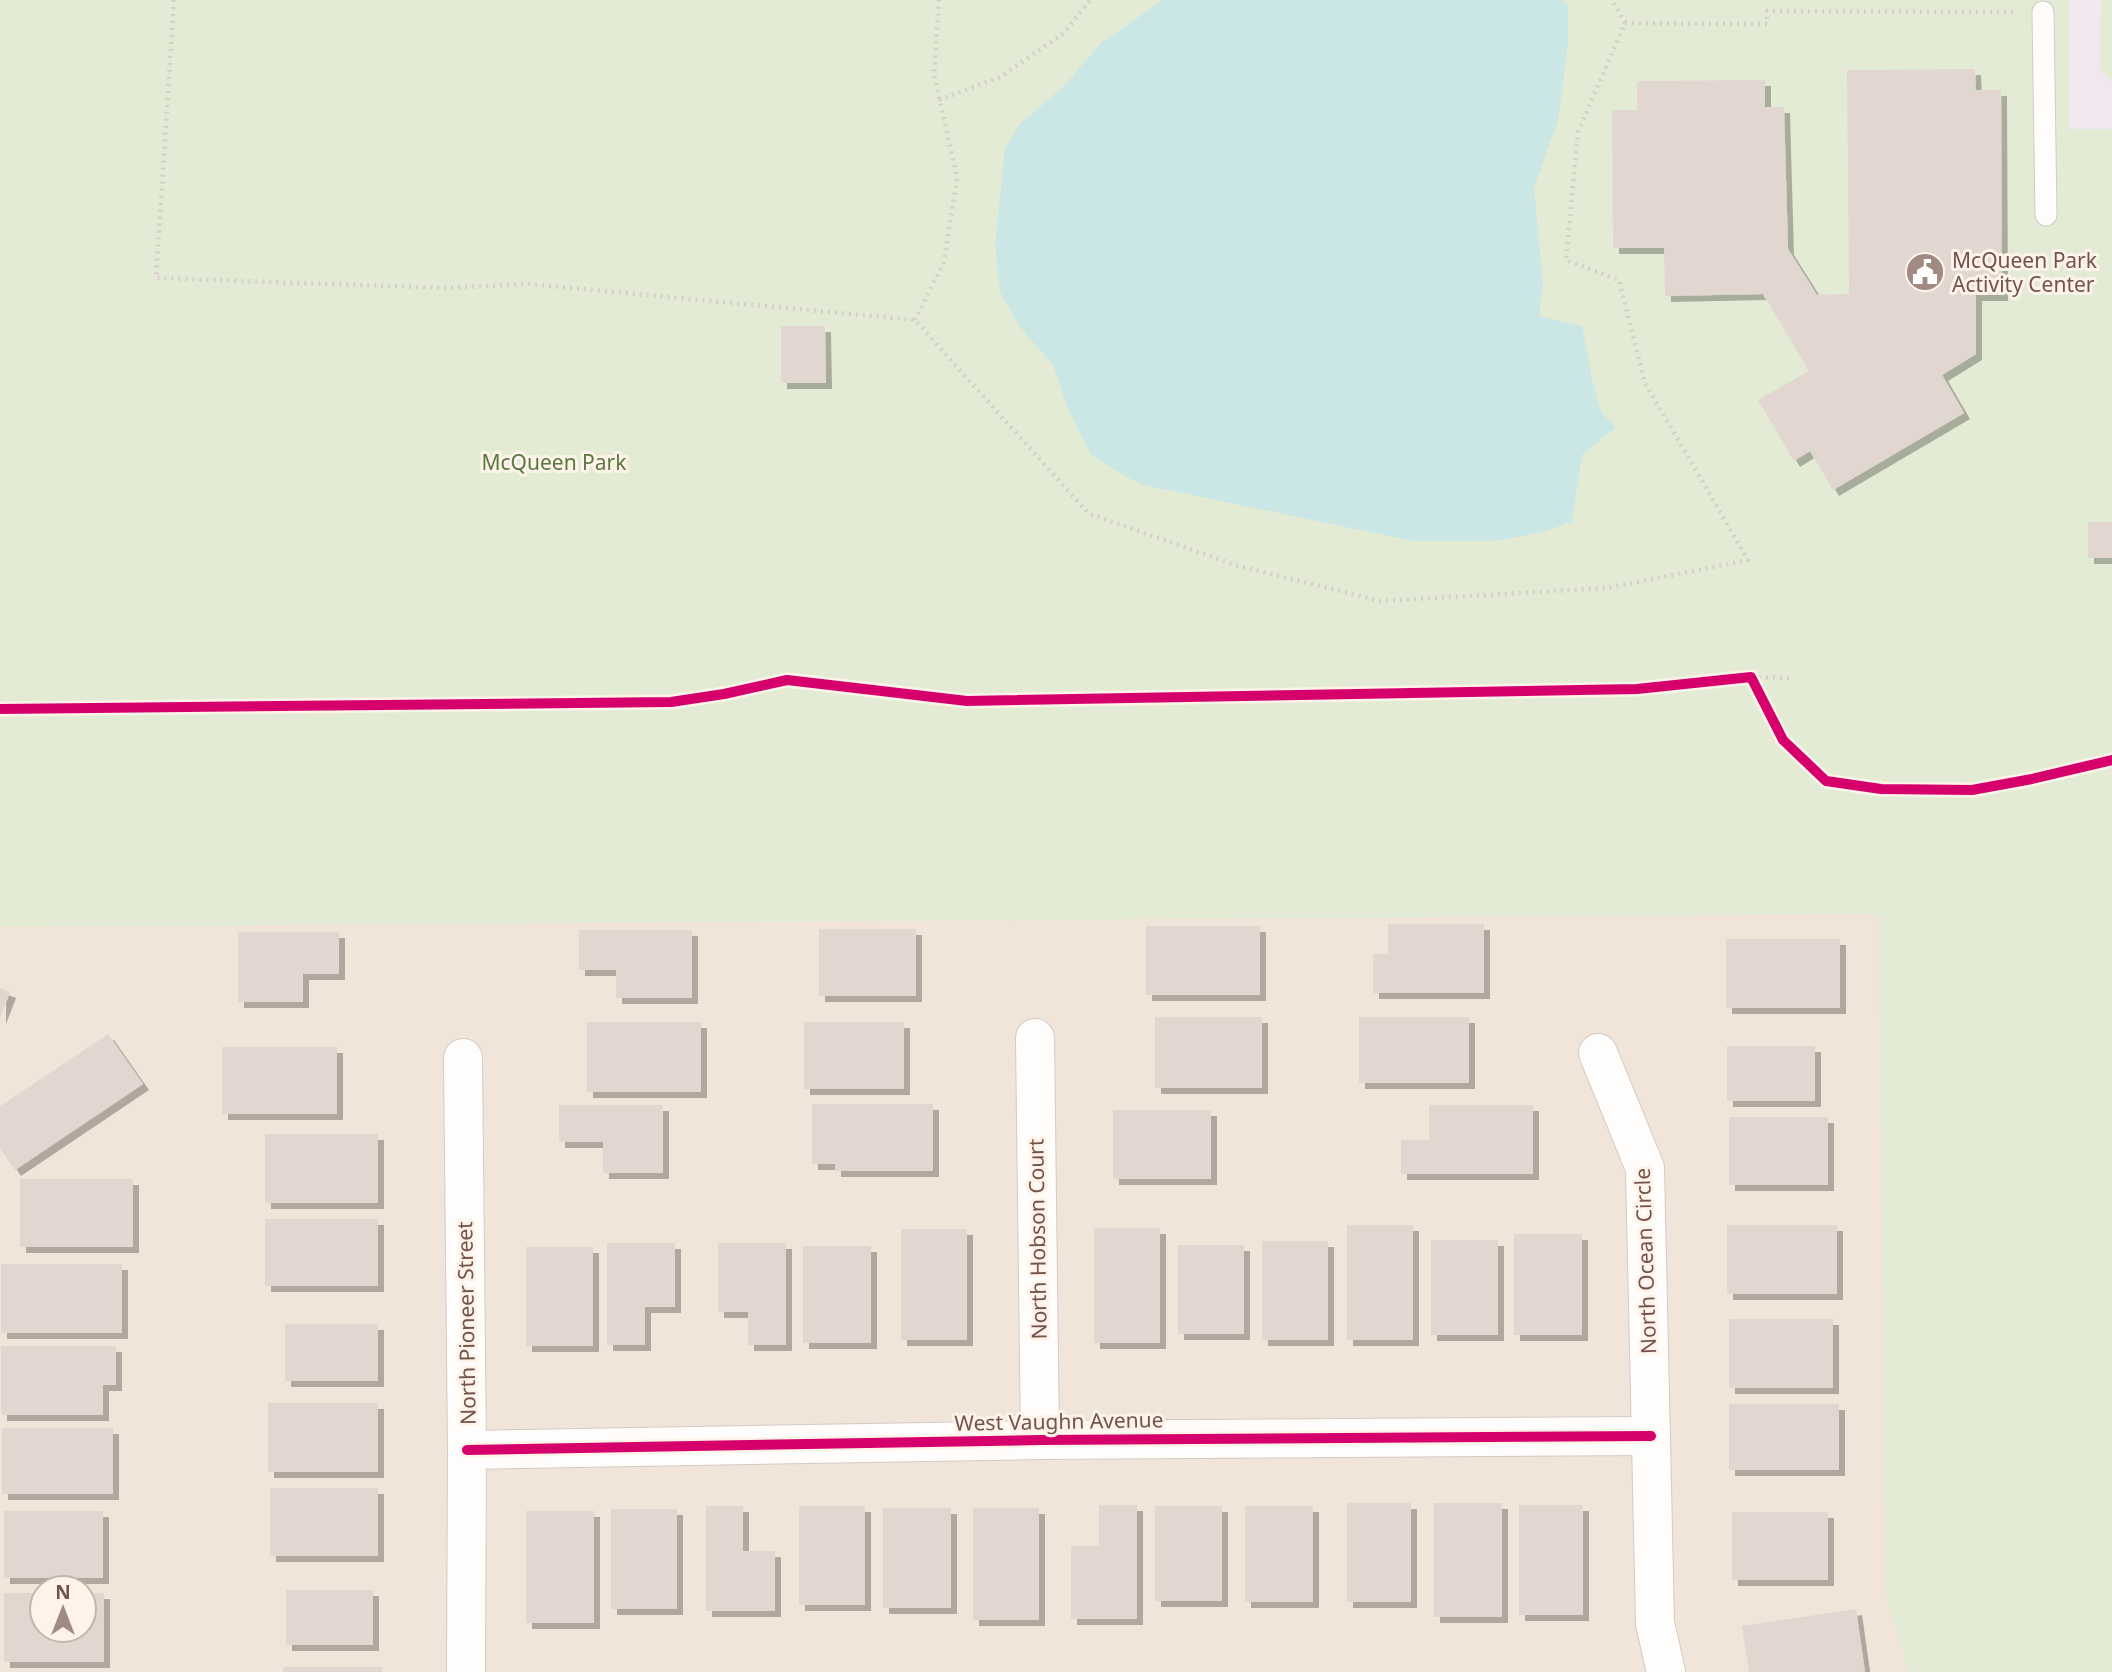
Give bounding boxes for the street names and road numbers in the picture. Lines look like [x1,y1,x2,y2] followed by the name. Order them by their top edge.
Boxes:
[1021,1138,1053,1340] street label: North Hobson Court
[1628,1167,1662,1355] street label: North Ocean Circle
[450,1221,482,1425] street label: North Pioneer Street
[954,1405,1164,1437] street label: West Vaughn Avenue

